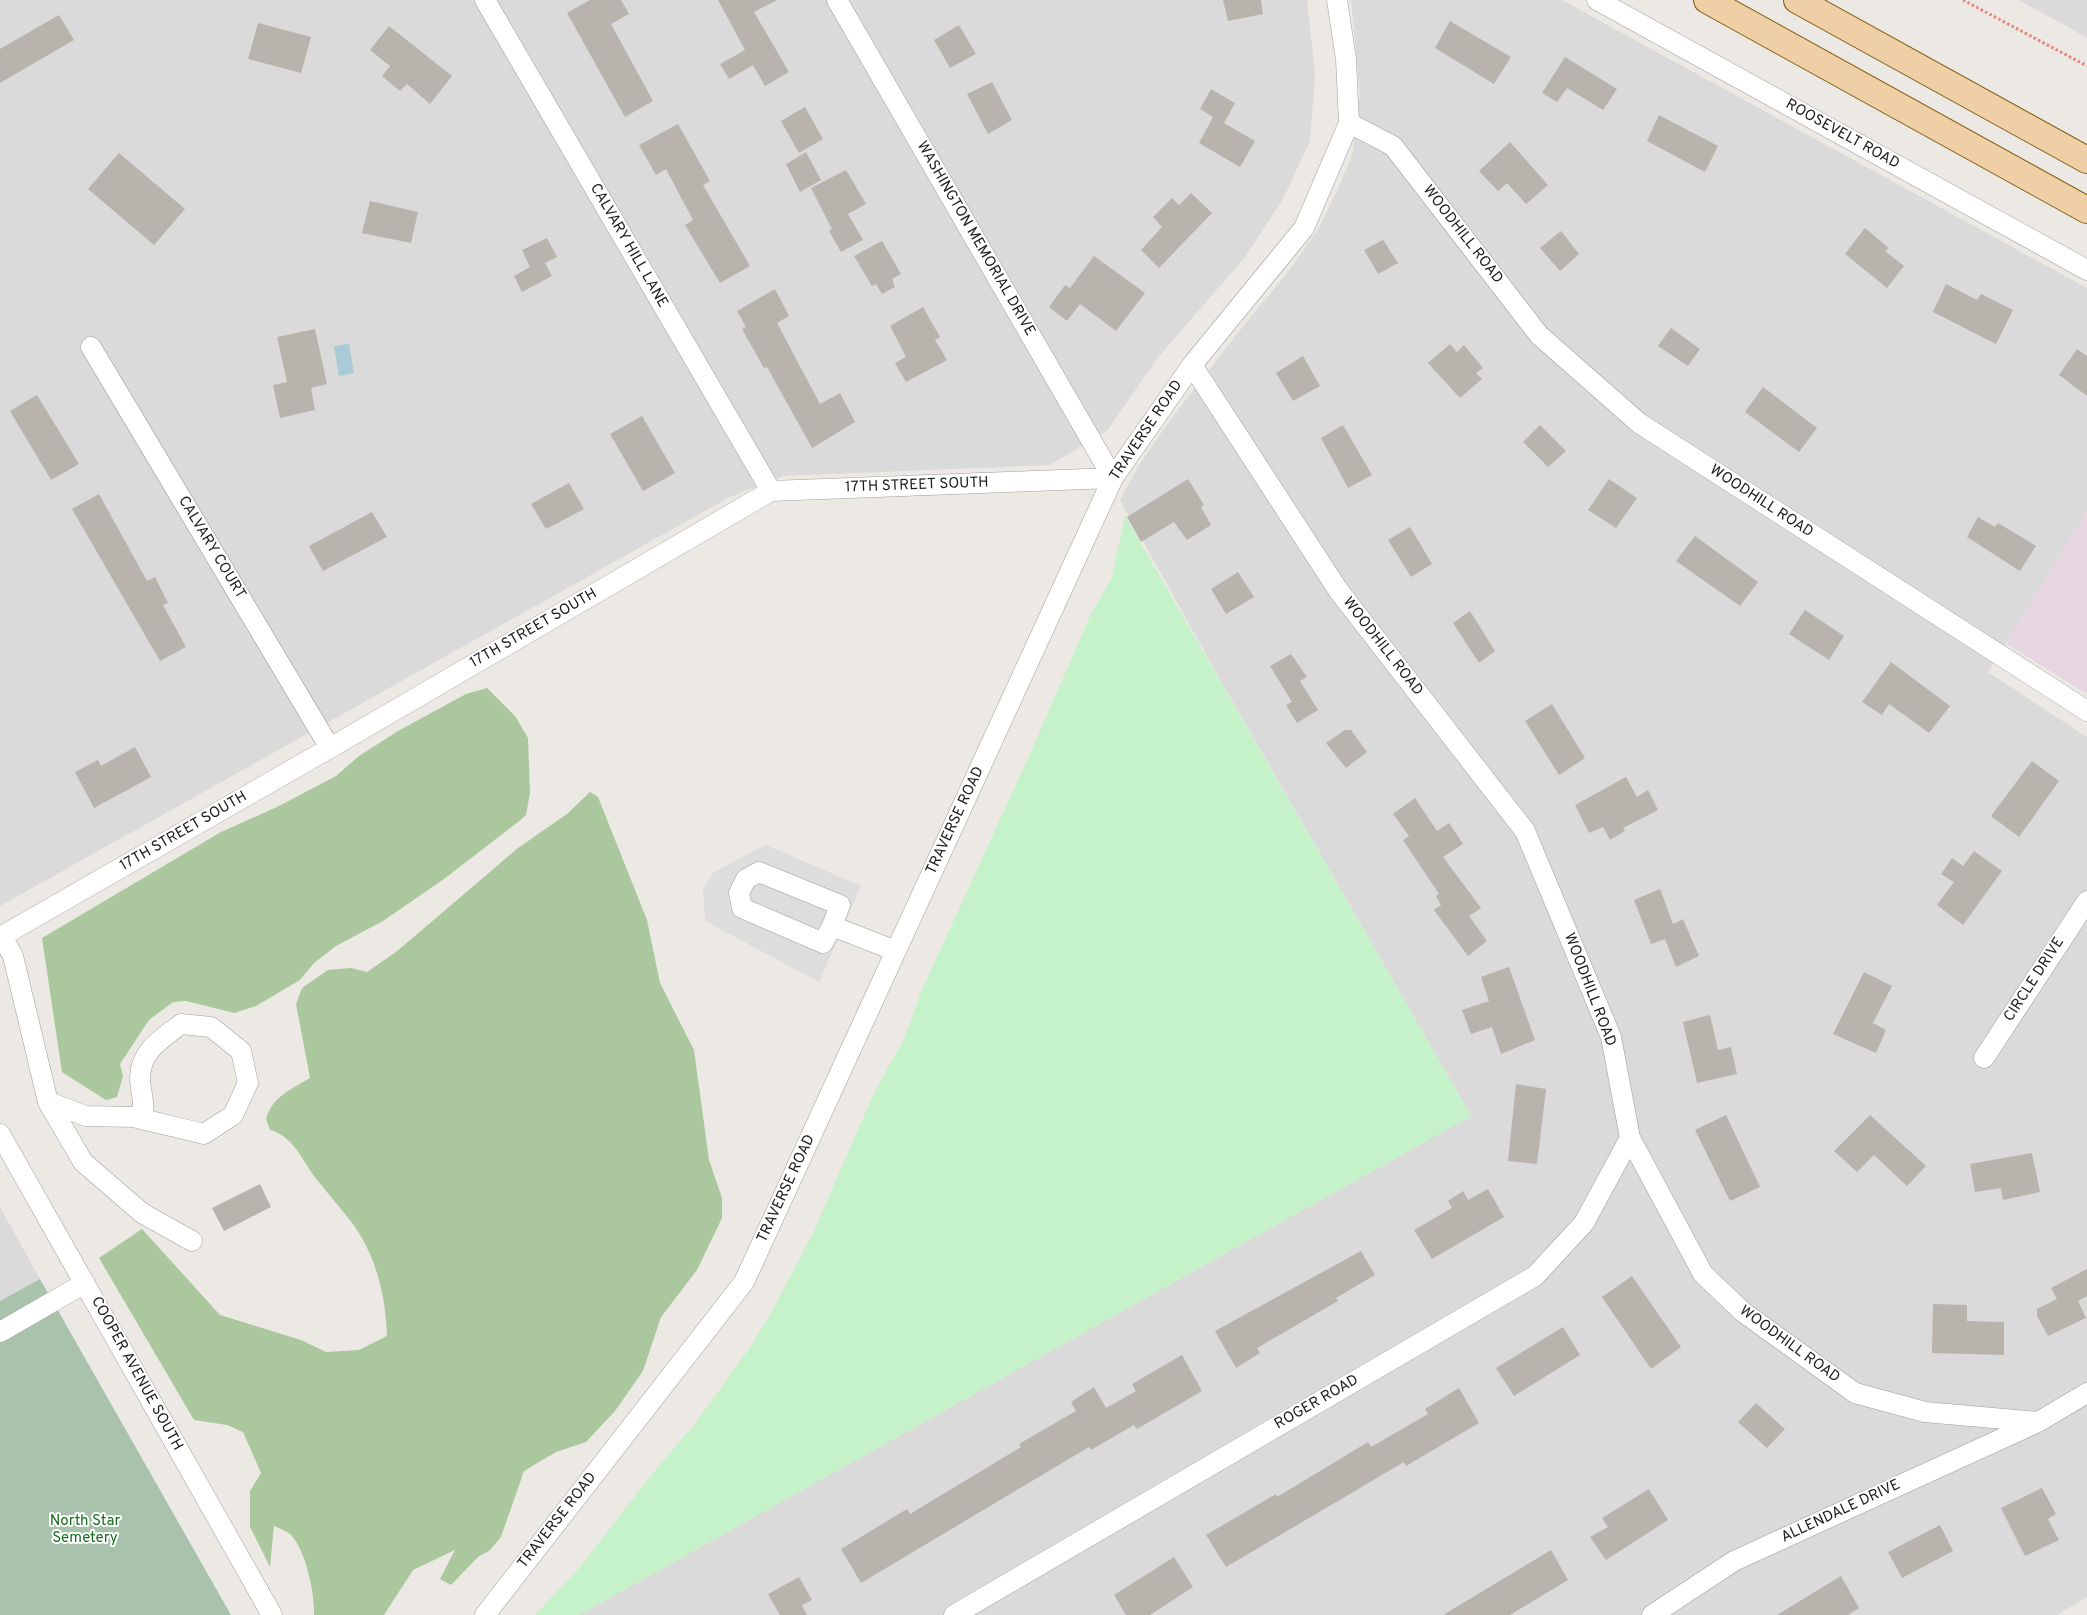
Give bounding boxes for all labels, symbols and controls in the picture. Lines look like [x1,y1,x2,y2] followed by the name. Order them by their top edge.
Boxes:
[1782,96,1902,174] street label: ROOSEVELT ROAD
[912,139,1038,339] street label: WASHINGTON MEMORIAL DRIVE
[585,181,671,311] street label: CALVARY HILL LANE
[1418,182,1506,288] street label: WOODHILL ROAD
[1107,377,1187,485] street label: TRAVERSE ROAD
[1706,462,1816,542] street label: WOODHILL ROAD
[845,475,989,497] street label: 17TH STREET SOUTH
[173,493,249,603] street label: CALVARY COURT
[467,585,601,673] street label: 17TH STREET SOUTH
[1338,594,1426,700] street label: WOODHILL ROAD
[923,764,989,878] street label: TRAVERSE ROAD
[117,788,251,876] street label: 17TH STREET SOUTH
[1559,931,1619,1049] street label: WOODHILL ROAD
[2001,934,2069,1026] street label: CIRCLE DRIVE
[754,1132,820,1246] street label: TRAVERSE ROAD
[86,1294,186,1454] street label: COOPER AVENUE SOUTH
[1735,1302,1843,1388] street label: WOODHILL ROAD
[1272,1372,1362,1434] street label: ROGER ROAD
[515,1469,601,1573] street label: TRAVERSE ROAD
[1779,1477,1903,1547] street label: ALLENDALE DRIVE
[50,1513,120,1548] park label: North Star Semetery

